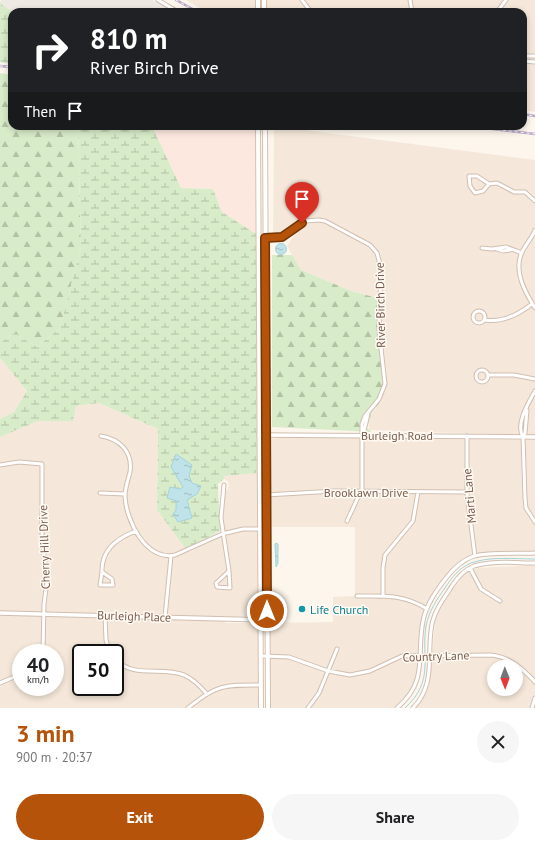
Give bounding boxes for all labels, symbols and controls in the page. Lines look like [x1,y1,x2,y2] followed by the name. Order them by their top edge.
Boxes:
[90,20,167,57] text: 810 m
[24,24,76,76] icon: right
[90,56,219,79] text: River Birch Drive
[64,100,86,122] icon: arrive
[24,102,56,121] text: Then
[285,182,319,223] pin
[291,188,313,210] icon: arrive
[372,262,388,348] street label: River Birch Drive
[361,428,433,443] street label: Burleigh Road
[459,468,479,524] street label: Marti Lane
[324,485,408,500] street label: Brooklawn Drive
[35,505,53,589] street label: Cherry Hill Drive
[246,590,288,632] position arrow
[310,602,368,617] place label: Life Church
[297,604,307,614] marker: Life Church
[97,607,171,625] street label: Burleigh Place
[72,644,124,696] speed limit sign: 50
[402,647,470,665] street label: Country Lane
[27,652,49,678] text: 40
[487,660,523,696] north arrow
[487,660,523,696] map controls
[27,673,49,686] text: km/h
[16,718,75,749] text: 3 min
[477,721,519,763] button: close
[16,749,93,766] text: 900 m · 20:37
[16,794,264,840] button: Exit
[272,794,519,840] button: Share

